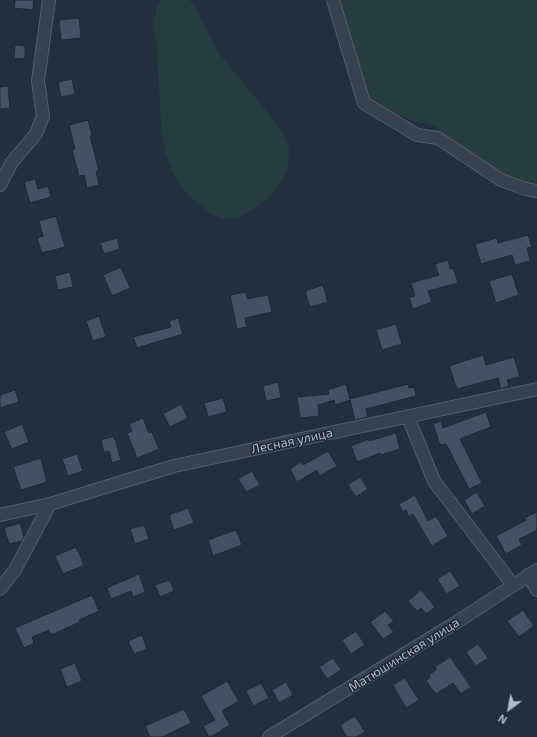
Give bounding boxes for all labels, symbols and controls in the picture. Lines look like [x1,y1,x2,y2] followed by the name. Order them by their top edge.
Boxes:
[250,425,334,457] street label: Лесная улица
[346,615,462,695] street label: Матюшинская улица
[489,689,529,729] north arrow
[496,712,509,727] text: N

